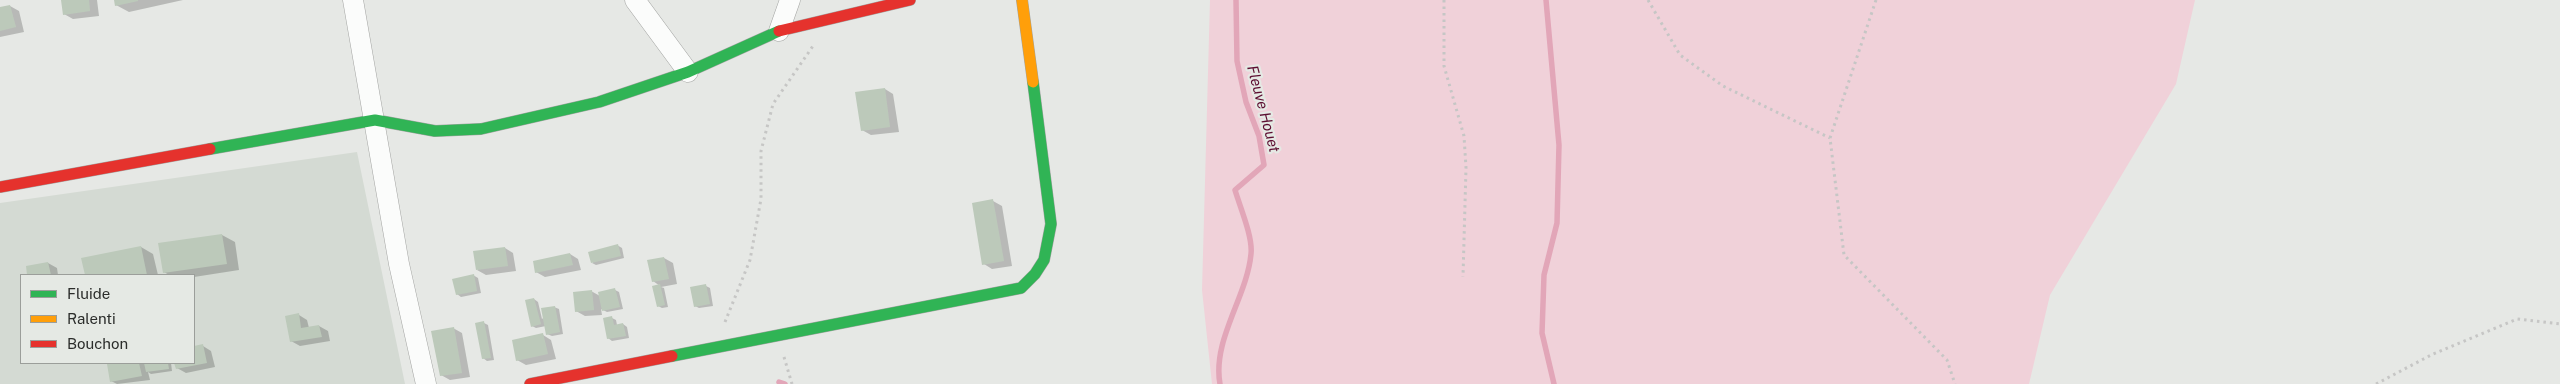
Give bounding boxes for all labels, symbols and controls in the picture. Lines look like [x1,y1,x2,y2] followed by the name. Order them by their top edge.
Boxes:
[1243,64,1283,154] water label: Fleuve Houet
[20,274,195,364] legend
[67,285,110,302] text: Fluide
[67,310,116,327] text: Ralenti
[67,335,128,352] text: Bouchon

